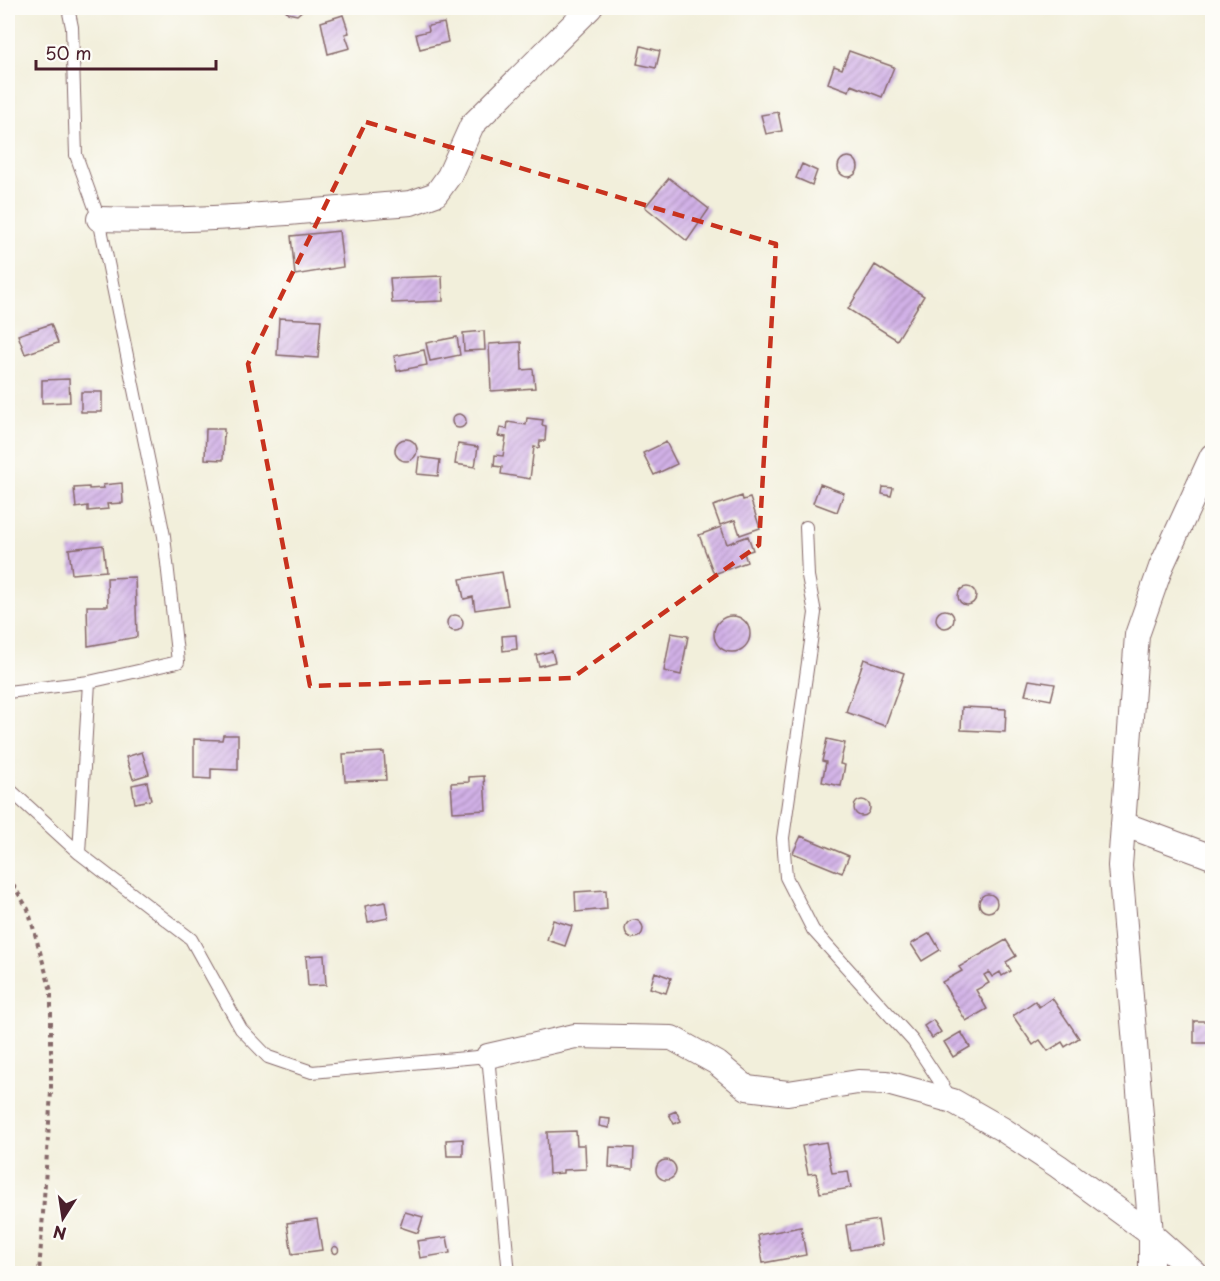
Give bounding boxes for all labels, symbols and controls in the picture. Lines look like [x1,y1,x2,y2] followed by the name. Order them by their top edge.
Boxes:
[36,33,216,71] scale bar
[45,39,92,66] text: 50 m
[33,1188,93,1248] north arrow
[51,1221,68,1247] text: N

